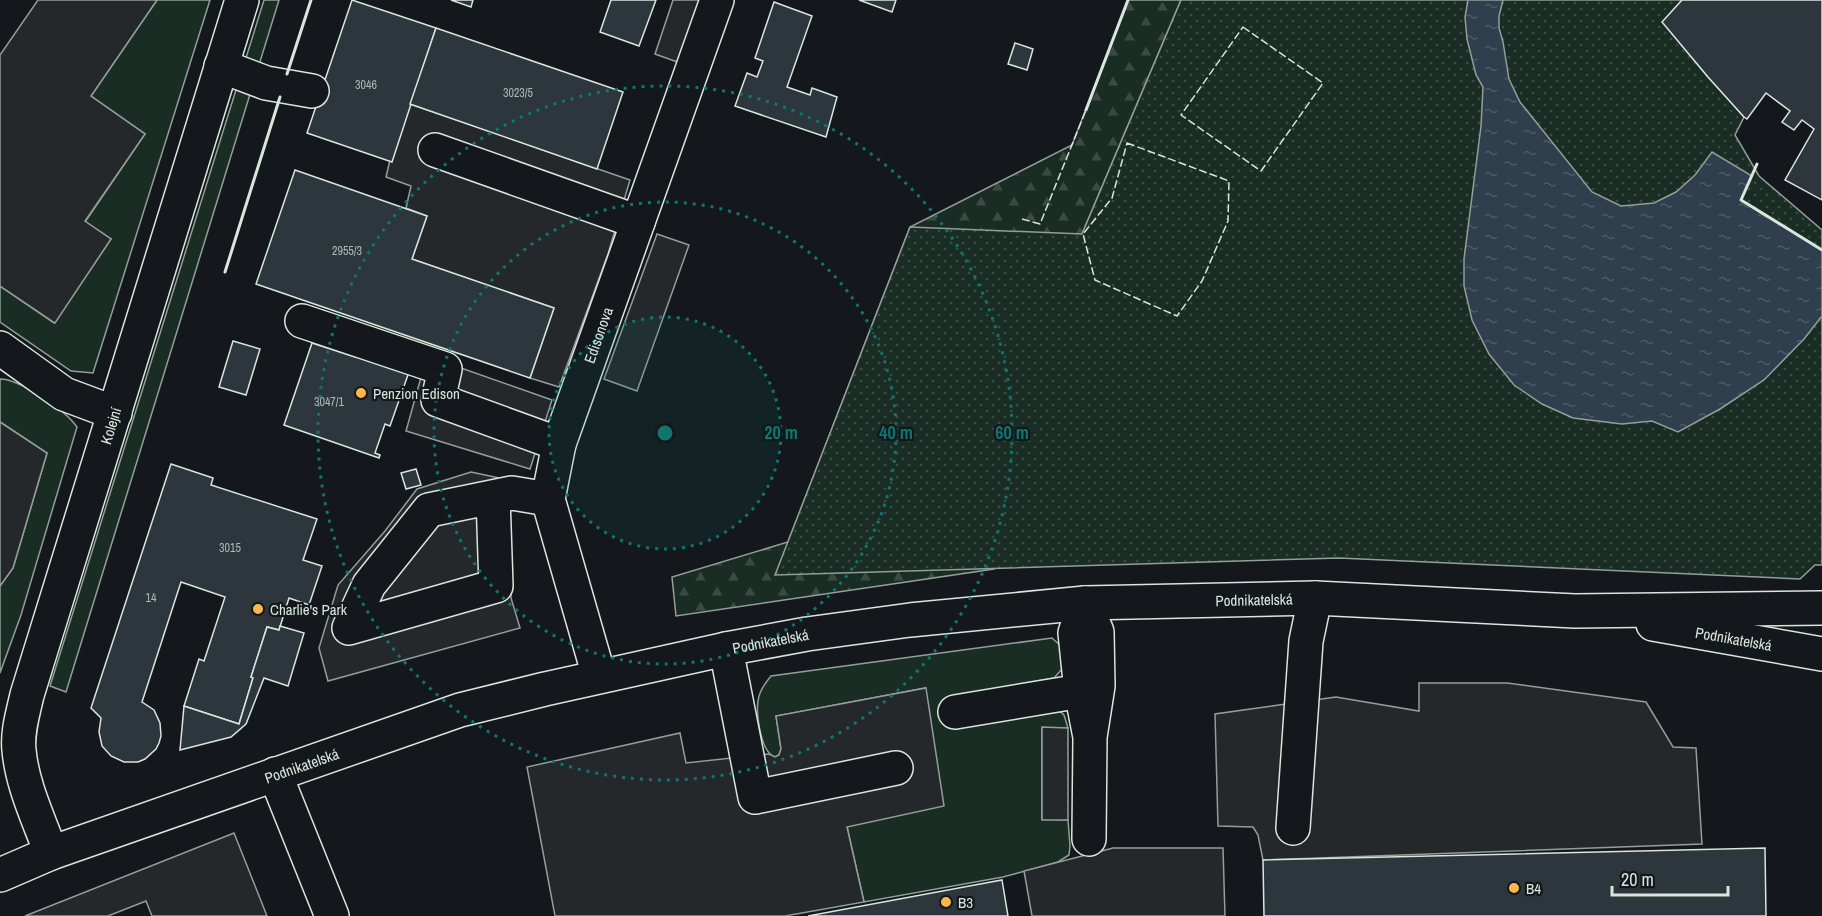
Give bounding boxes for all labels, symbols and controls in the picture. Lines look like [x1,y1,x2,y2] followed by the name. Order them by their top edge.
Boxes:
[355,77,377,93] house number: 3046
[503,85,534,101] house number: 3023/5
[332,243,362,259] house number: 2955/3
[578,304,617,366] street label: Edisonova
[373,383,460,404] place label: Penzion Edison
[354,386,368,400] marker: Penzion Edison
[314,394,345,410] house number: 3047/1
[95,404,126,447] street label: Kolejní
[764,420,798,445] text: 20 m
[879,420,913,445] text: 40 m
[995,420,1029,445] text: 60 m
[655,423,675,443] centre of rings
[219,540,241,556] house number: 3015
[1215,588,1293,611] street label: Podnikatelská
[146,590,157,606] house number: 14
[270,599,348,620] place label: Charlie's Park
[251,602,265,616] marker: Charlie's Park
[1694,621,1774,655] street label: Podnikatelská
[731,623,811,658] street label: Podnikatelská
[262,743,342,788] street label: Podnikatelská
[1612,859,1728,897] scale bar
[1621,867,1654,892] text: 20 m
[1526,878,1541,899] place label: B4
[1507,881,1521,895] marker: B4
[958,892,973,913] place label: B3
[939,895,953,909] marker: B3

